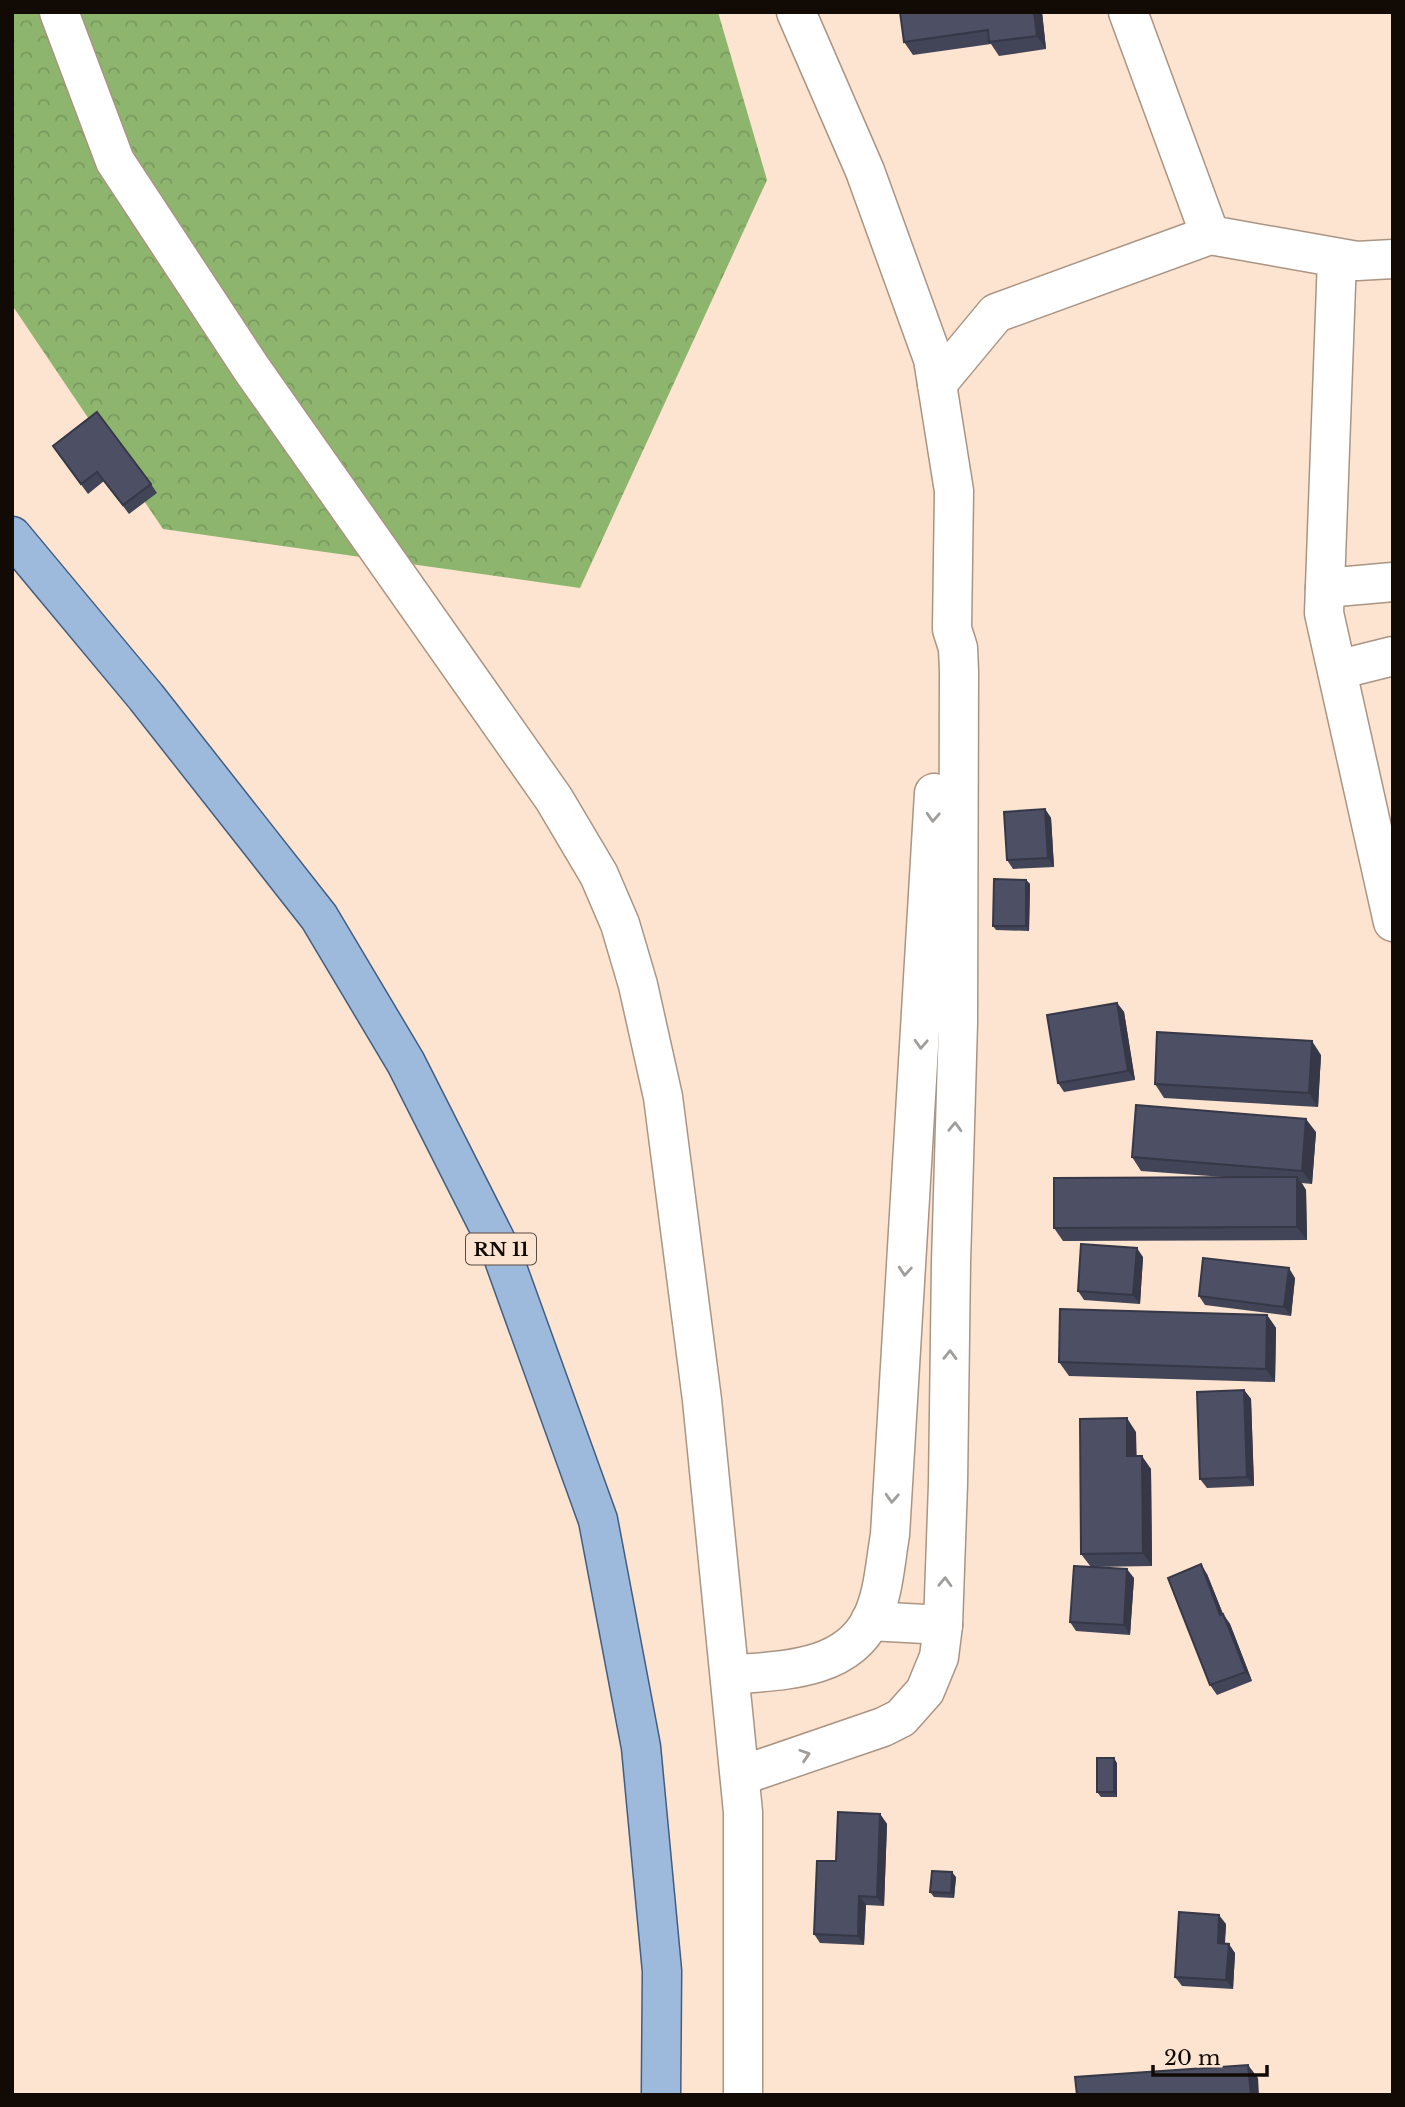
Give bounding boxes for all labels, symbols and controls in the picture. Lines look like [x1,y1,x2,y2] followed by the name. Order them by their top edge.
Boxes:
[926,812,941,823] one-way arrow
[913,1039,928,1050] one-way arrow
[947,1121,962,1132] one-way arrow
[466,1233,536,1264] road number: RN 11
[898,1266,913,1277] one-way arrow
[942,1349,957,1360] one-way arrow
[884,1493,899,1504] one-way arrow
[937,1576,952,1587] one-way arrow
[798,1748,810,1763] one-way arrow
[1153,2034,1267,2078] scale bar
[1164,2045,1221,2071] text: 20 m

